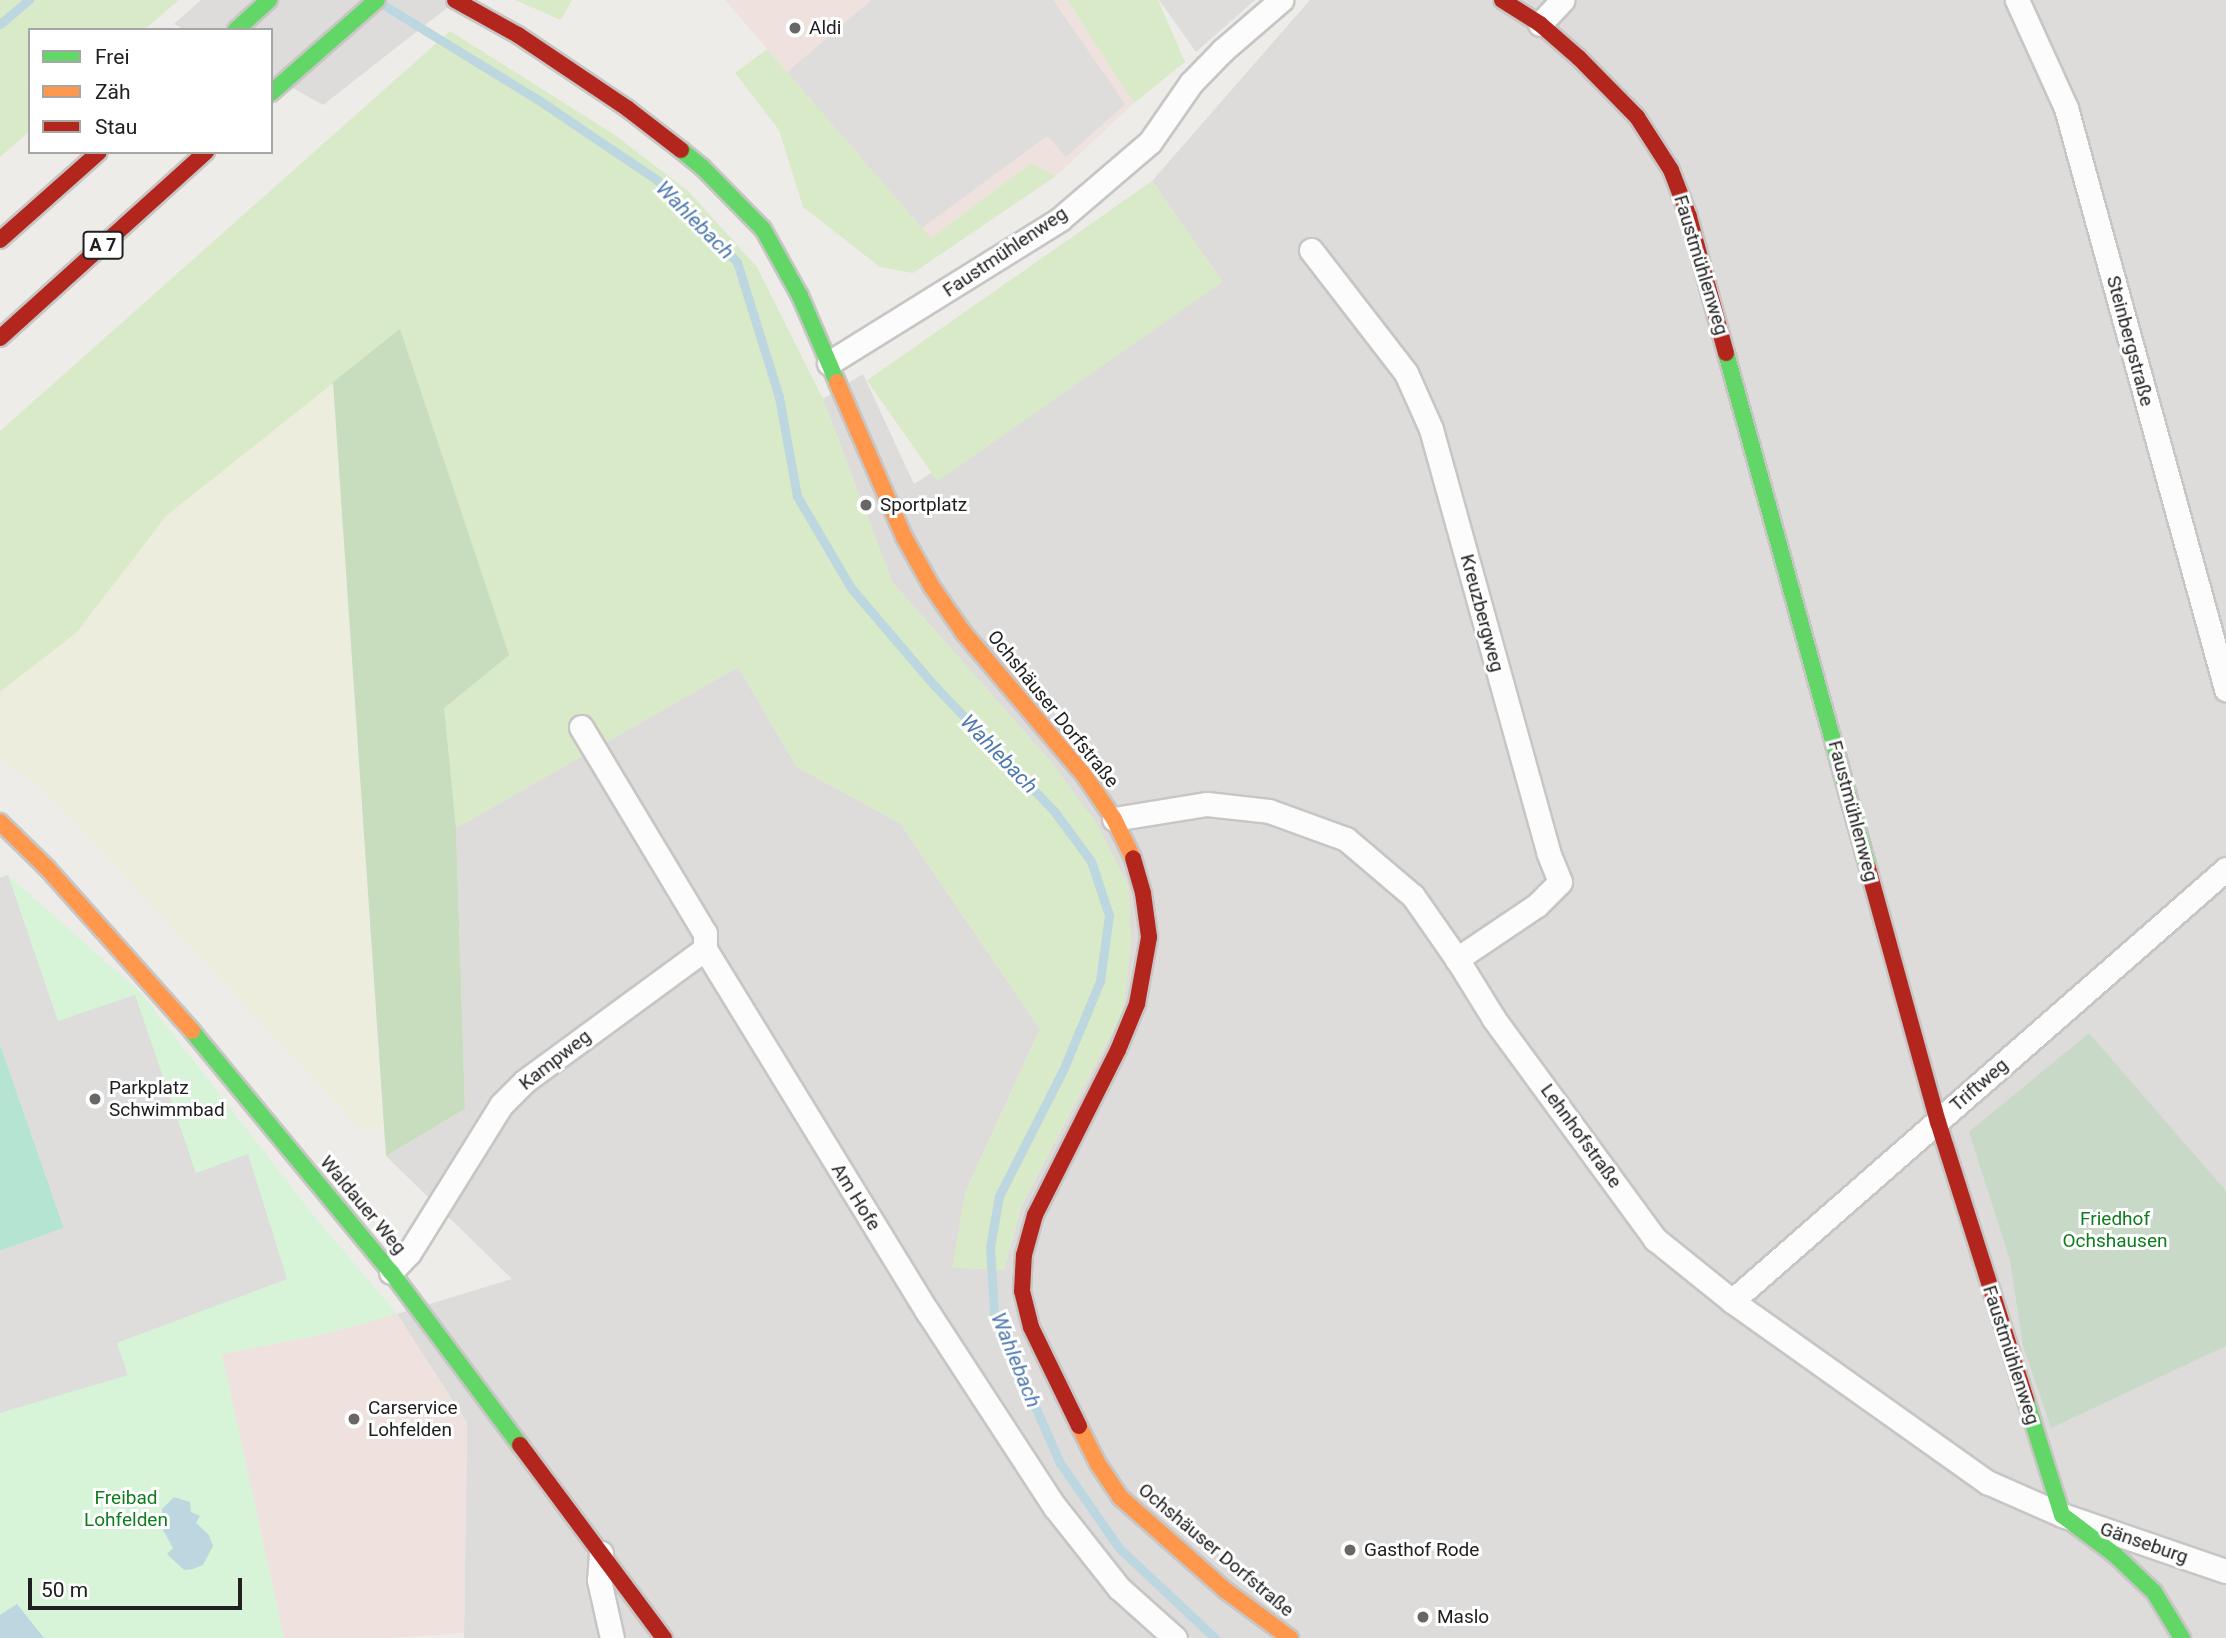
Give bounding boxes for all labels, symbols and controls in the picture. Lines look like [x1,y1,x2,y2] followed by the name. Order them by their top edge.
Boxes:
[809,17,841,39] place label: Aldi
[787,20,803,36] marker: Aldi
[28,28,273,154] legend
[95,45,130,69] text: Frei
[95,80,131,104] text: Zäh
[95,115,137,139] text: Stau
[651,176,739,264] water label: Wahlebach
[1669,192,1733,338] street label: Faustmühlenweg
[939,202,1071,302] street label: Faustmühlenweg
[82,230,124,260] road number: A 7
[2102,273,2158,409] street label: Steinbergstraße
[880,494,967,516] place label: Sportplatz
[858,497,874,513] marker: Sportplatz
[1455,552,1509,674] street label: Kreuzbergweg
[983,626,1123,792] street label: Ochshäuser Dorfstraße
[955,709,1043,799] water label: Wahlebach
[1823,738,1883,884] street label: Faustmühlenweg
[515,1025,595,1095] street label: Kampweg
[1945,1054,2013,1116] street label: Triftweg
[109,1077,225,1121] place label: Parkplatz Schwimmbad
[1536,1080,1626,1192] street label: Lehnhofstraße
[87,1091,103,1107] marker: Parkplatz Schwimmbad
[315,1151,411,1259] street label: Waldauer Weg
[827,1159,885,1235] street label: Am Hofe
[2063,1208,2167,1252] park label: Friedhof Ochshausen
[1978,1283,2044,1427] street label: Faustmühlenweg
[986,1309,1046,1411] water label: Wahlebach
[368,1397,457,1441] place label: Carservice Lohfelden
[346,1411,362,1427] marker: Carservice Lohfelden
[1134,1478,1298,1622] street label: Ochshäuser Dorfstraße
[84,1487,168,1531] park label: Freibad Lohfelden
[2097,1517,2191,1569] street label: Gänseburg
[1364,1539,1479,1561] place label: Gasthof Rode
[1342,1542,1358,1558] marker: Gasthof Rode
[32,1564,245,1608] scale bar
[41,1578,88,1602] text: 50 m
[1437,1606,1489,1628] place label: Maslo
[1415,1609,1431,1625] marker: Maslo

